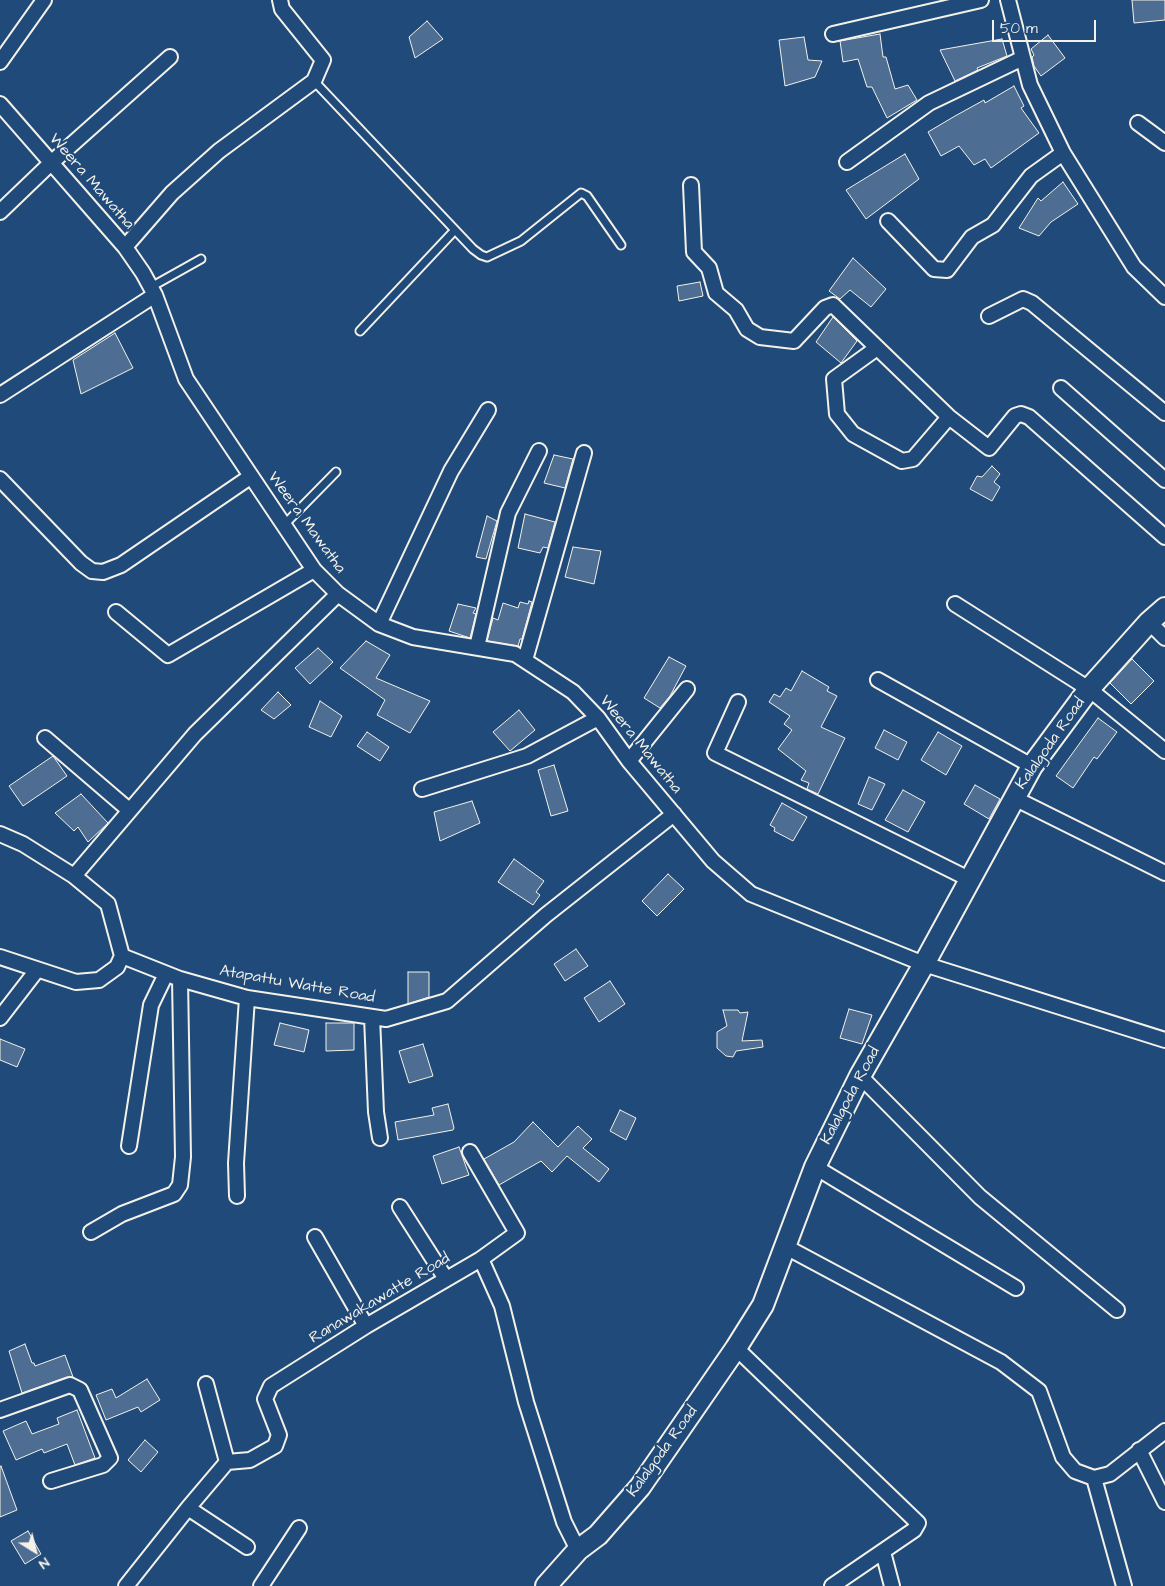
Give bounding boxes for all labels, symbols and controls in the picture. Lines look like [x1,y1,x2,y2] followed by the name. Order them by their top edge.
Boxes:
[995,10,1099,42] scale bar
[1000,18,1038,39] text: 50 m
[44,130,138,234] street label: Weera Mawatha
[263,469,349,577] street label: Weera Mawatha
[595,692,685,798] street label: Weera Mawatha
[1012,694,1090,794] street label: Kalalgoda Road
[218,962,376,1008] street label: Atapattu Watte Road
[817,1044,885,1148] street label: Kalalgoda Road
[306,1249,454,1349] street label: Ranawakawatte Road
[624,1403,702,1501] street label: Kalalgoda Road
[10,1526,60,1576] north arrow
[34,1552,53,1574] text: N

